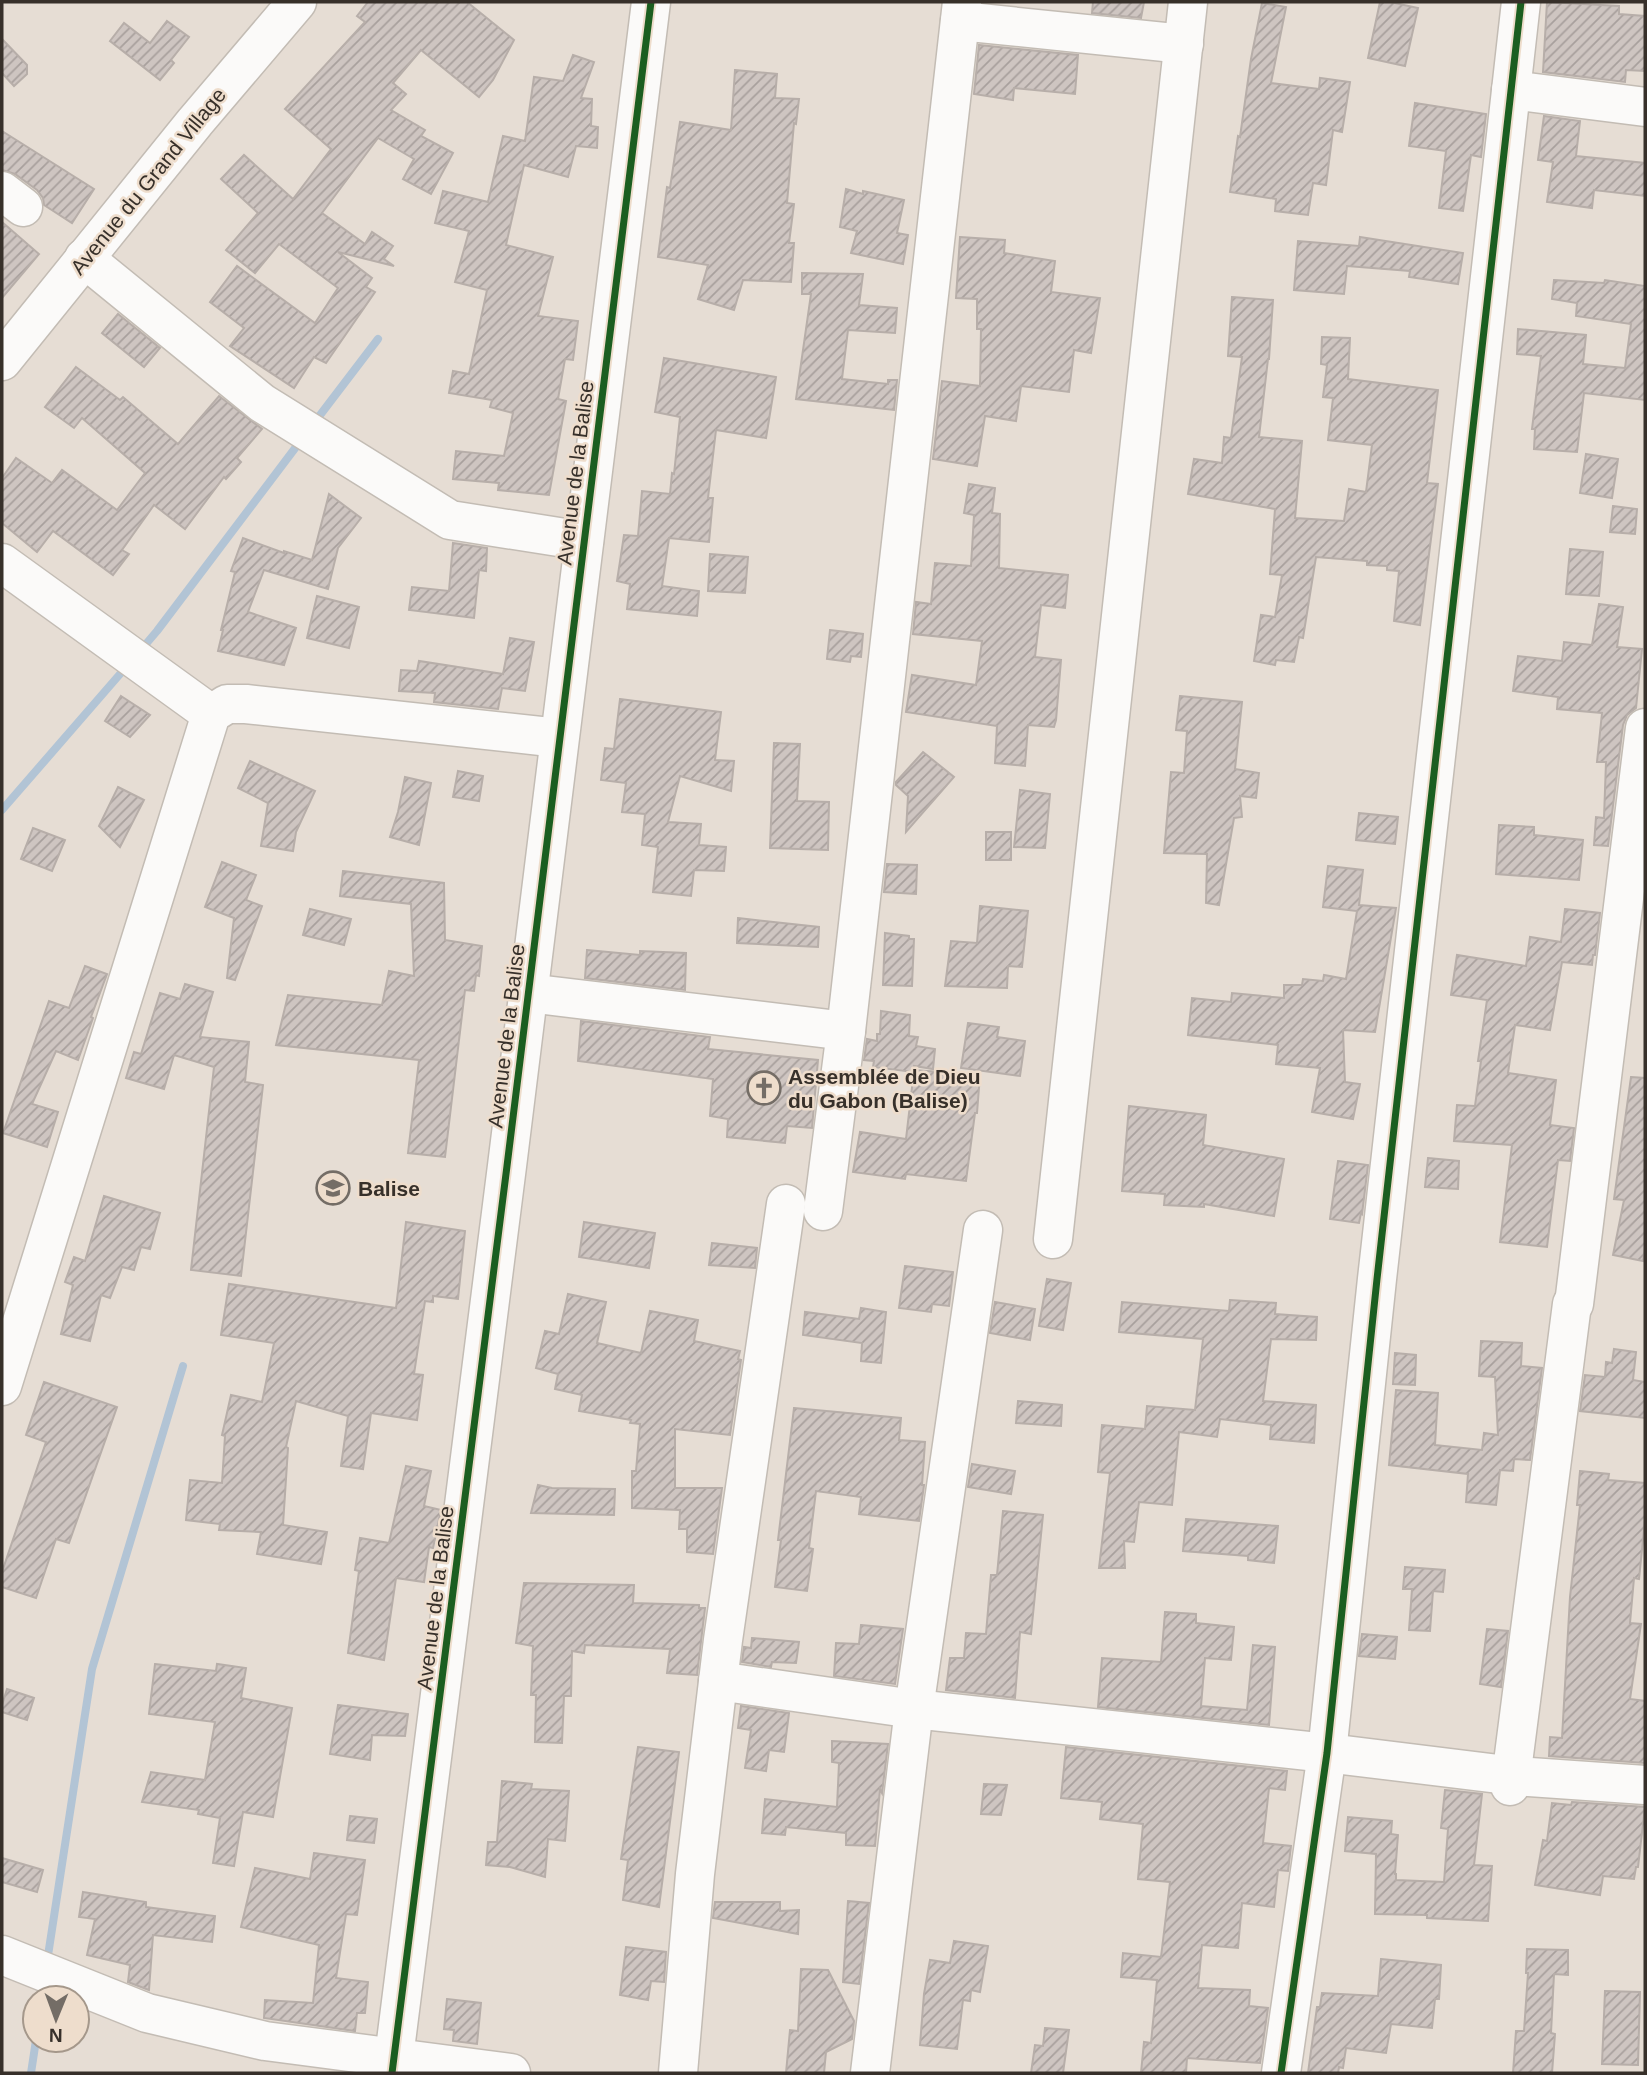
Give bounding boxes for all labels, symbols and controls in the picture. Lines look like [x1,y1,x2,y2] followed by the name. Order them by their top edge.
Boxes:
[66,83,230,279] street label: Avenue du Grand Village
[552,380,598,566] street label: Avenue de la Balise
[483,943,529,1129] street label: Avenue de la Balise
[788,1065,981,1112] place label: Assemblée de Dieu du Gabon (Balise)
[745,1069,783,1107] church icon: Assemblée de Dieu du Gabon (Balise)
[314,1169,352,1207] school or university icon: Balise
[358,1177,420,1200] place label: Balise
[412,1505,458,1691] street label: Avenue de la Balise
[21,1984,91,2054] north arrow
[49,2025,63,2046] text: N

